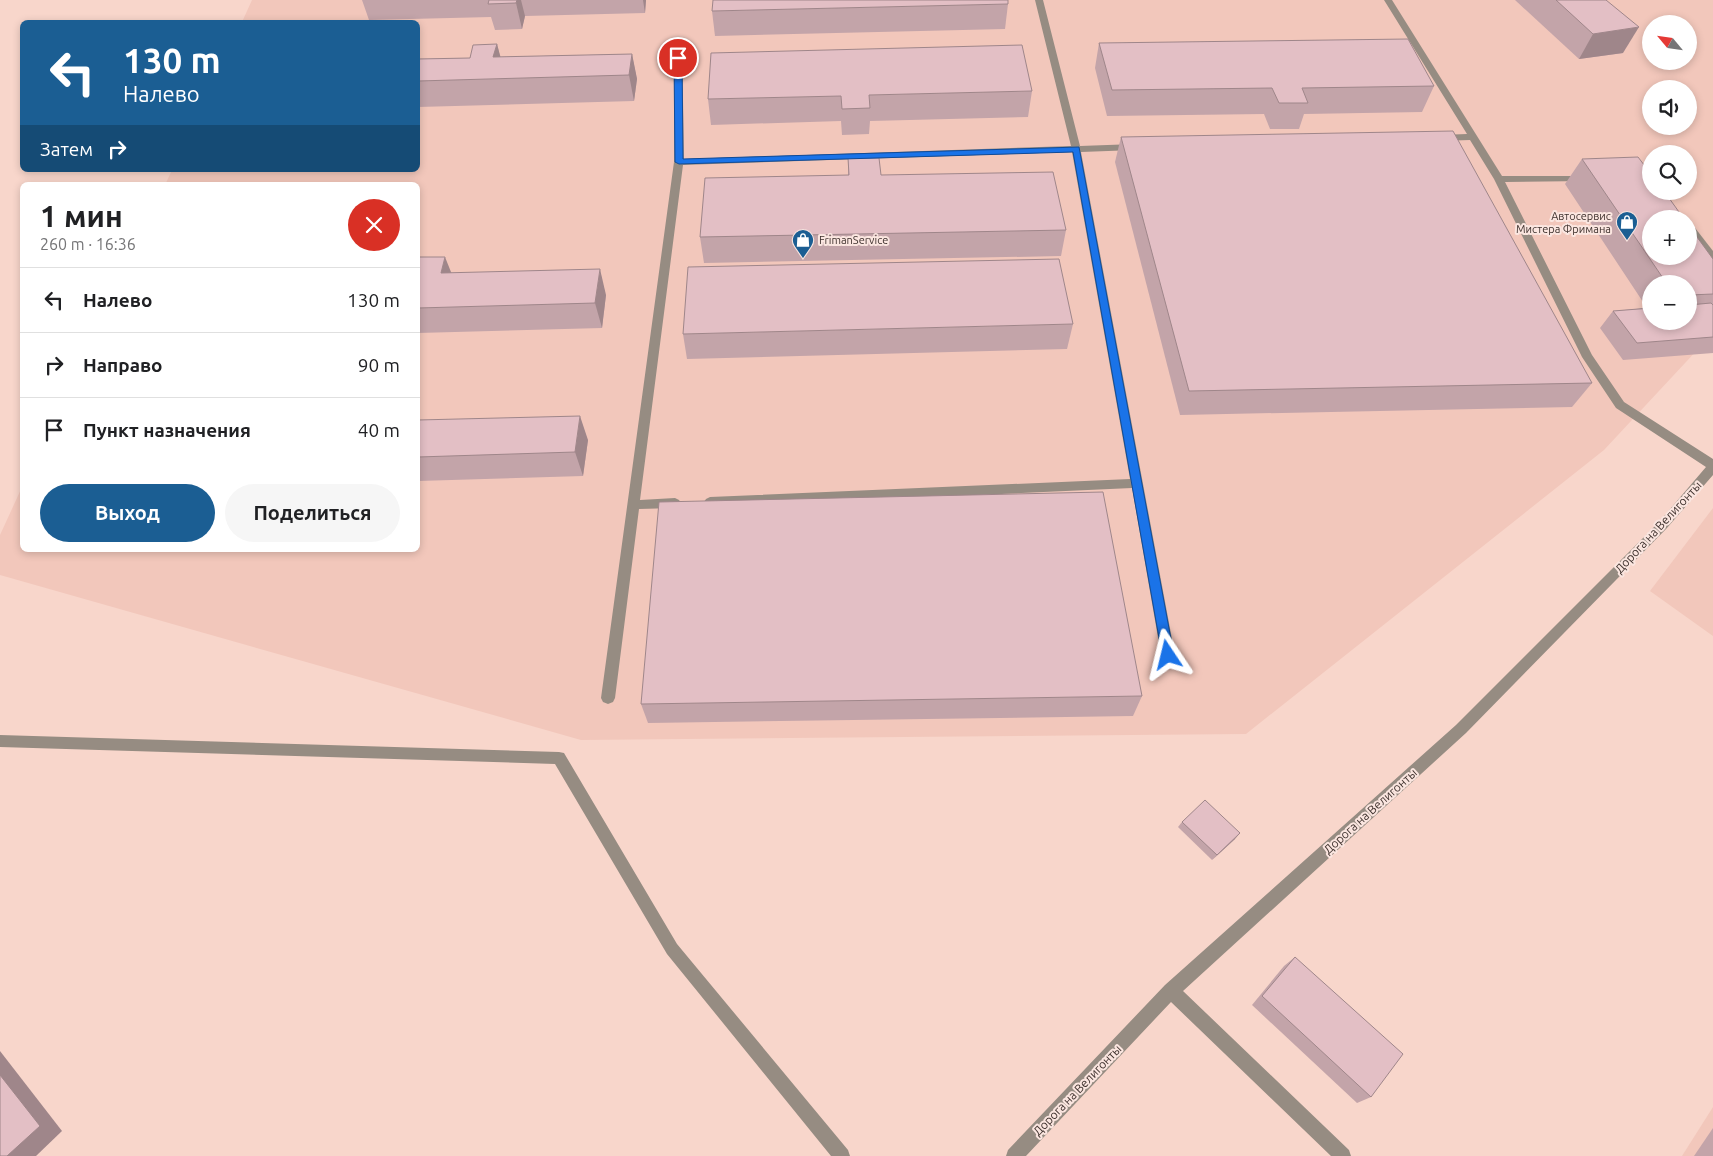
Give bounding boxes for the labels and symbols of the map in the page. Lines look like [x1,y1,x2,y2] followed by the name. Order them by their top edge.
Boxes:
[1642,15,1698,70] north arrow
[657,37,699,79] pin
[1516,210,1611,235] place label: Автосервис Мистера Фримана
[1615,210,1639,241] shop icon: Автосервис Мистера Фримана
[791,228,815,259] shop icon: FrimanService
[819,234,888,246] place label: FrimanService
[1612,478,1704,576] street label: Дорога на Велигонты
[1141,628,1193,680] position arrow
[1321,766,1419,856] street label: Дорога на Велигонты
[1030,1042,1124,1138] street label: Дорога на Велигонты

